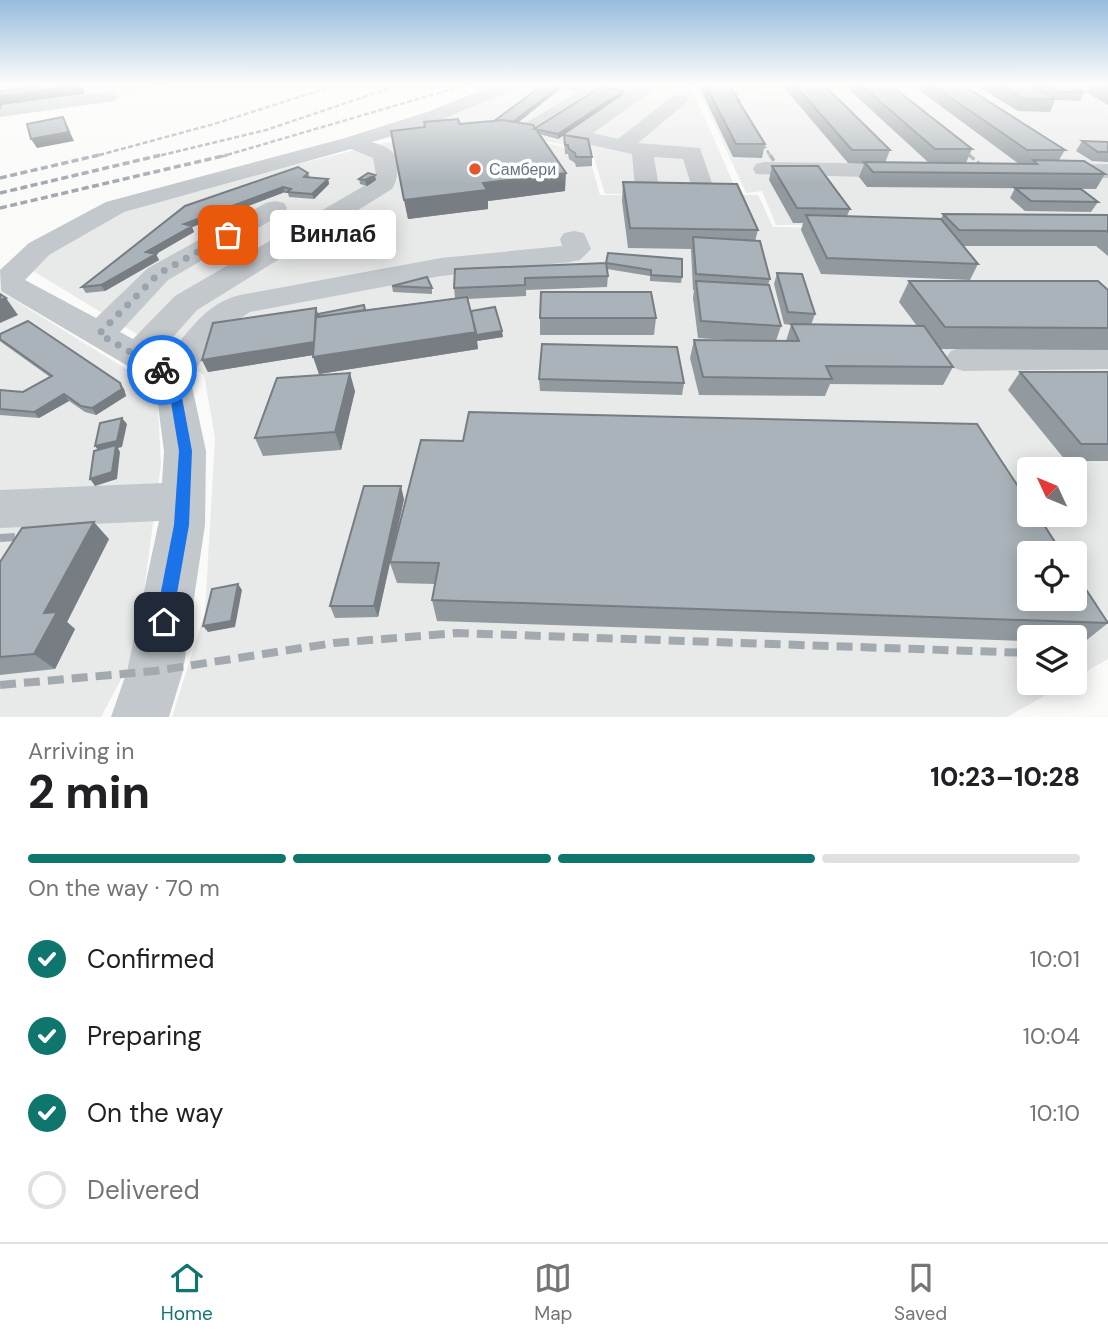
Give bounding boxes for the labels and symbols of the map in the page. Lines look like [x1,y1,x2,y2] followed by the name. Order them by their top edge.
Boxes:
[489,159,556,180] place label: Самбери
[467,161,483,177] marker: Самбери
[198,205,258,265] pin
[270,210,396,260] callout: Винлаб
[127,335,197,405] courier
[1017,457,1087,527] north arrow
[134,592,194,652] pin

